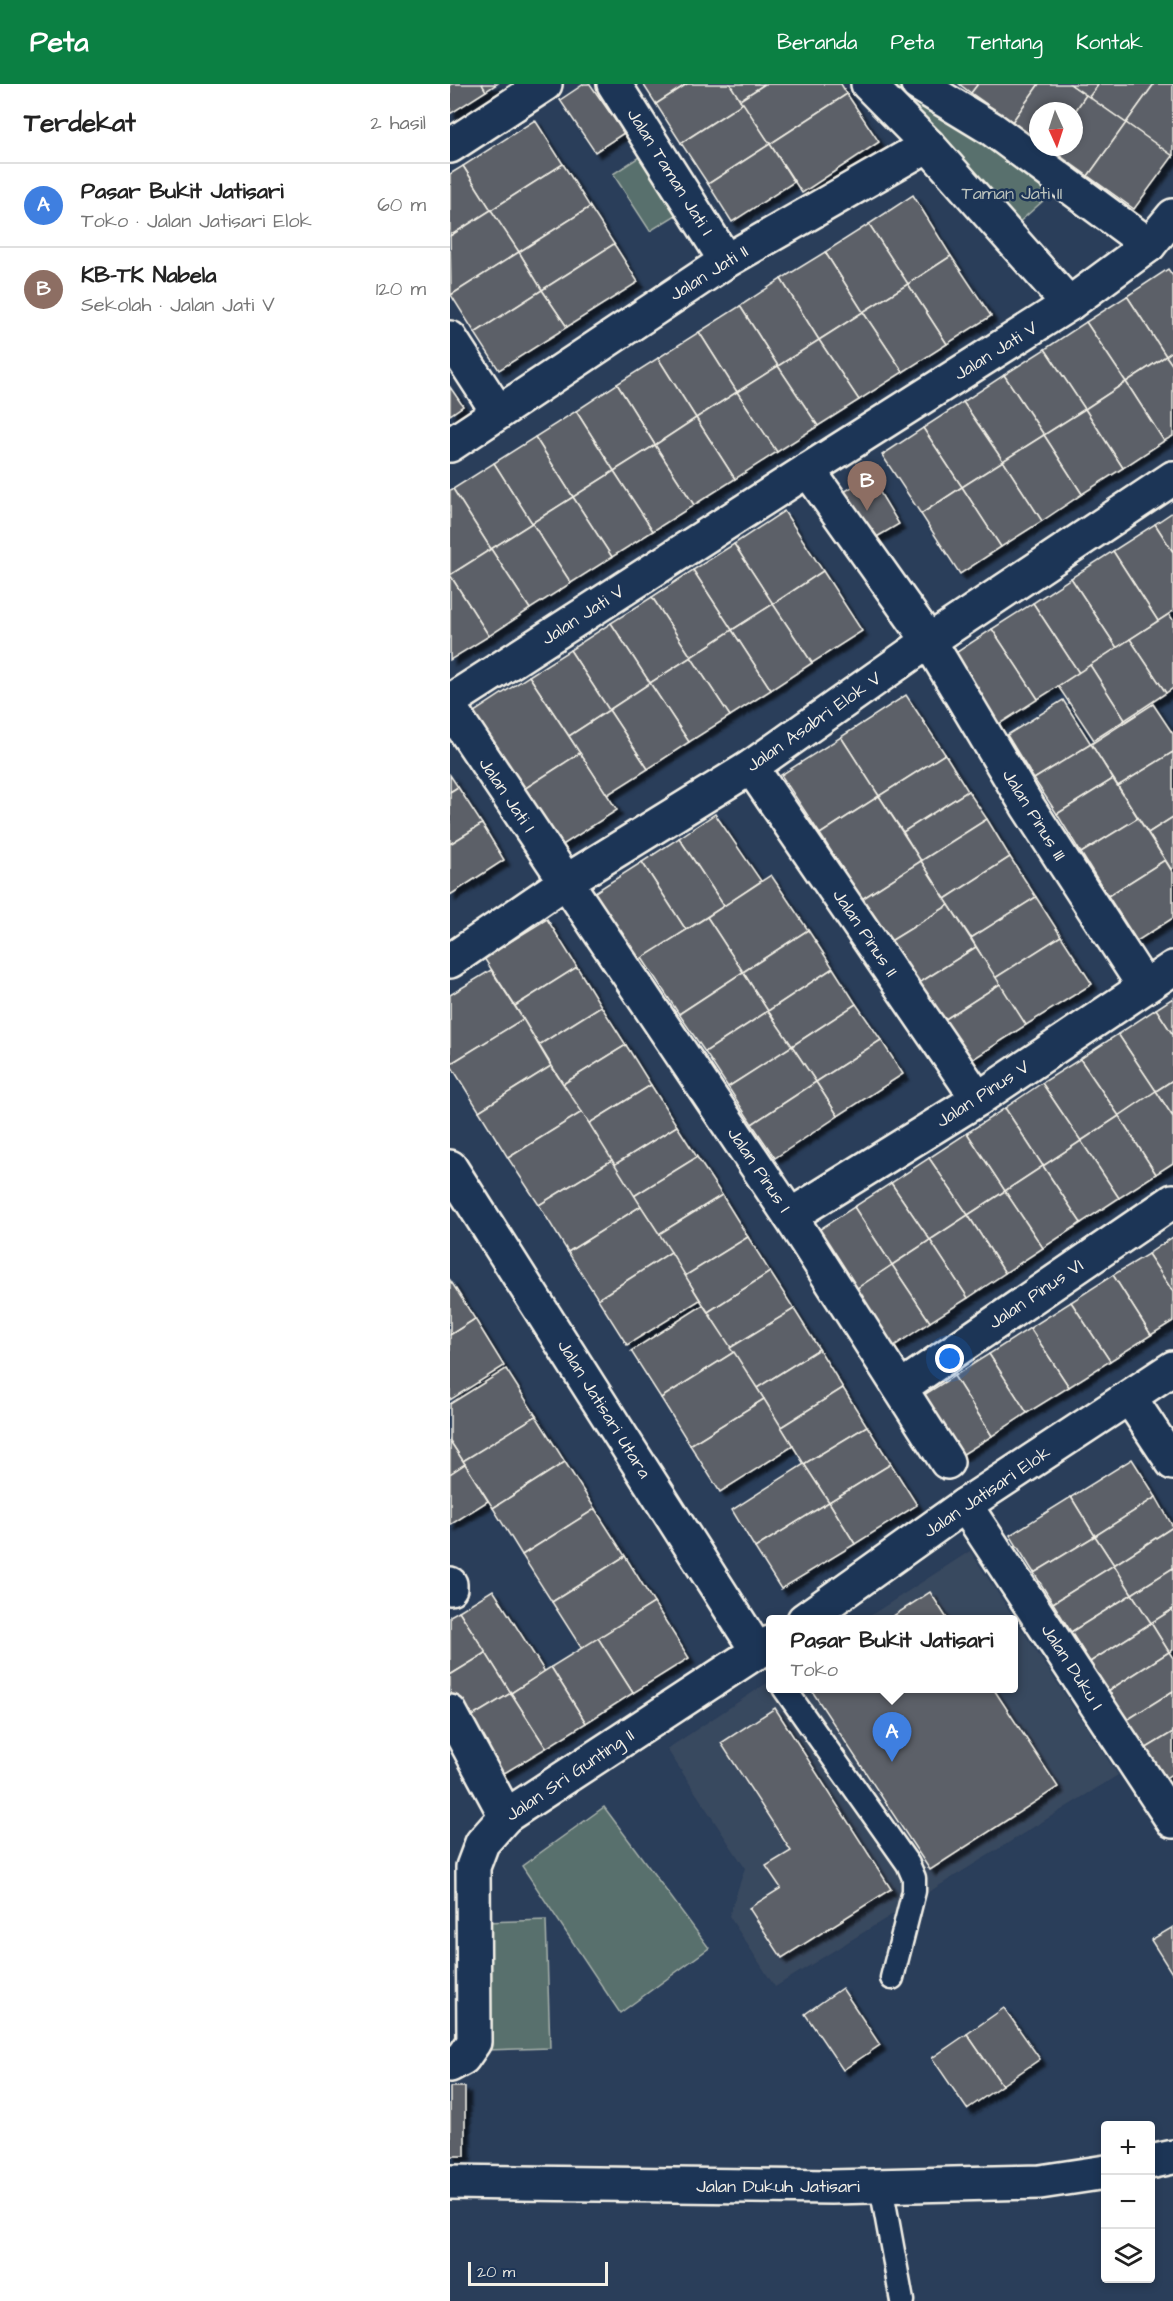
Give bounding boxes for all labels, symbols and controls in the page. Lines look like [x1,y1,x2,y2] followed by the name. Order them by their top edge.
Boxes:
[30,23,89,62] text: Peta
[777,28,858,57] text: Beranda
[891,28,934,57] text: Peta
[967,28,1043,57] text: Tentang
[1076,28,1143,57] text: Kontak
[1029,102,1083,156] north arrow
[621,104,719,240] street label: Jalan Taman Jati I
[24,105,136,141] text: Terdekat
[370,109,426,137] text: 2 hasil
[81,176,284,207] text: Pasar Bukit Jatisari
[961,181,1063,206] park label: Taman Jati II
[37,191,50,219] text: A
[377,191,426,219] text: 60 m
[81,207,312,235] text: Toko · Jalan Jatisari Elok
[665,239,753,307] street label: Jalan Jati II
[81,260,217,291] text: KB-TK Nabela
[36,275,51,303] text: B
[376,275,426,303] text: 120 m
[81,291,275,319] text: Sekolah · Jalan Jati V
[949,315,1043,387] street label: Jalan Jati V
[848,462,886,511] pin: B
[537,579,629,651] street label: Jalan Jati V
[741,666,887,778] street label: Jalan Asabri Elok V
[473,753,541,837] street label: Jalan Jati I
[996,764,1072,866] street label: Jalan Pinus III
[826,884,904,982] street label: Jalan Pinus II
[931,1054,1035,1134] street label: Jalan Pinus V
[721,1122,797,1218] street label: Jalan Pinus I
[984,1253,1088,1335] street label: Jalan Pinus VI
[551,1335,657,1483] street label: Jalan Jatisari Utara
[935,1344,964,1373] your location
[919,1440,1055,1544] street label: Jalan Jatisari Elok
[766,1615,1018,1693] popup
[1035,1619,1109,1715] street label: Jalan Duku I
[791,1625,993,1656] text: Pasar Bukit Jatisari
[791,1656,838,1684] text: Toko
[872,1712,912,1762] pin: A
[501,1723,640,1828] street label: Jalan Sri Gunting II
[1101,2121,1155,2283] map controls
[1101,2121,1155,2175] button: +
[696,2174,860,2199] street label: Jalan Dukuh Jatisari
[1101,2175,1155,2229] button: −
[1101,2229,1155,2283] button: layers
[468,2259,608,2286] scale bar
[477,2261,515,2283] text: 20 m

